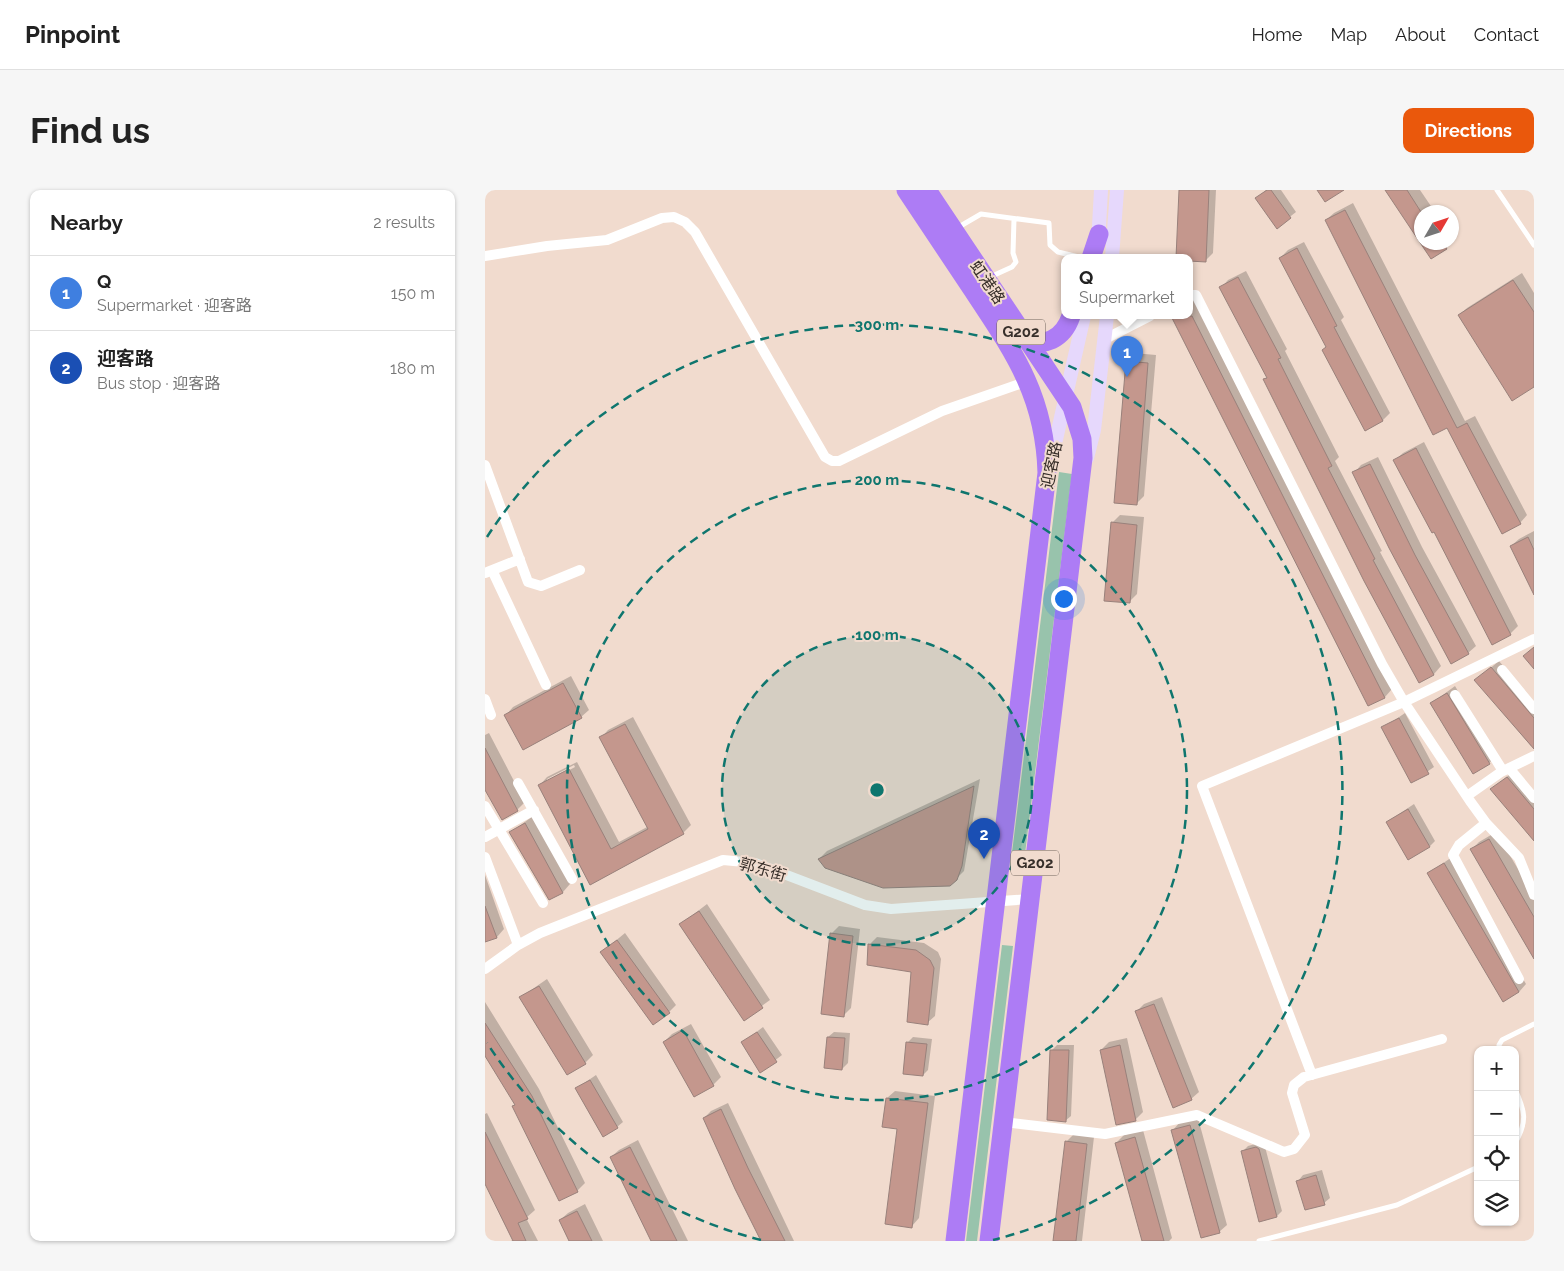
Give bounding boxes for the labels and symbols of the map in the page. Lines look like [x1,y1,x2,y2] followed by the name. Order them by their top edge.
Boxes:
[1414,205,1459,250] north arrow
[966,257,1009,307] street label: 虹港路
[855,316,899,334] text: 300 m
[997,320,1045,344] road number: G202
[1111,336,1143,377] pin: 1
[1037,440,1066,491] street label: 迎客路
[855,471,899,489] text: 200 m
[1051,586,1077,612] your location
[855,626,899,644] text: 100 m
[868,781,886,799] centre of rings
[968,818,1000,859] pin: 2
[1011,850,1059,876] road number: G202
[737,854,789,885] street label: 郭东街

